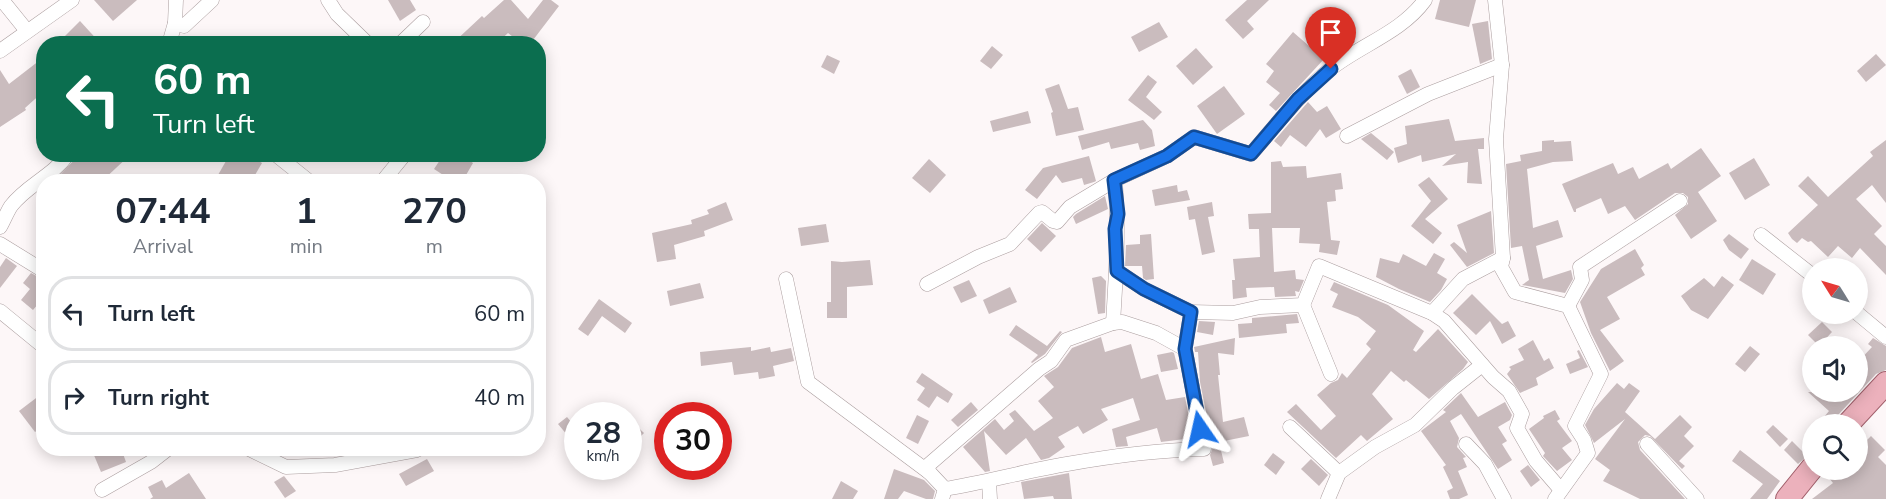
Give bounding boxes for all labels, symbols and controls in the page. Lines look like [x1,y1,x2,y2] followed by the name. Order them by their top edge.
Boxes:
[1305,7,1356,69] pin
[1314,16,1347,49] icon: arrive
[153,52,252,109] text: 60 m
[54,60,132,138] icon: left
[153,106,254,143] text: Turn left
[115,187,211,236] text: 07:44
[295,187,317,236] text: 1
[402,187,467,236] text: 270
[133,233,193,260] text: Arrival
[290,233,323,260] text: min
[426,233,443,260] text: m
[1802,258,1868,324] north arrow
[1802,258,1868,480] map controls
[57,297,90,330] icon: left
[108,299,195,329] text: Turn left
[474,299,525,329] text: 60 m
[1802,336,1868,402] button: sound
[57,381,90,414] icon: right
[108,383,209,413] text: Turn right
[474,383,525,413] text: 40 m
[1168,397,1232,461] position arrow
[654,402,732,480] speed limit sign: 30
[585,413,621,454] text: 28
[1802,414,1868,480] button: search
[586,446,620,466] text: km/h

